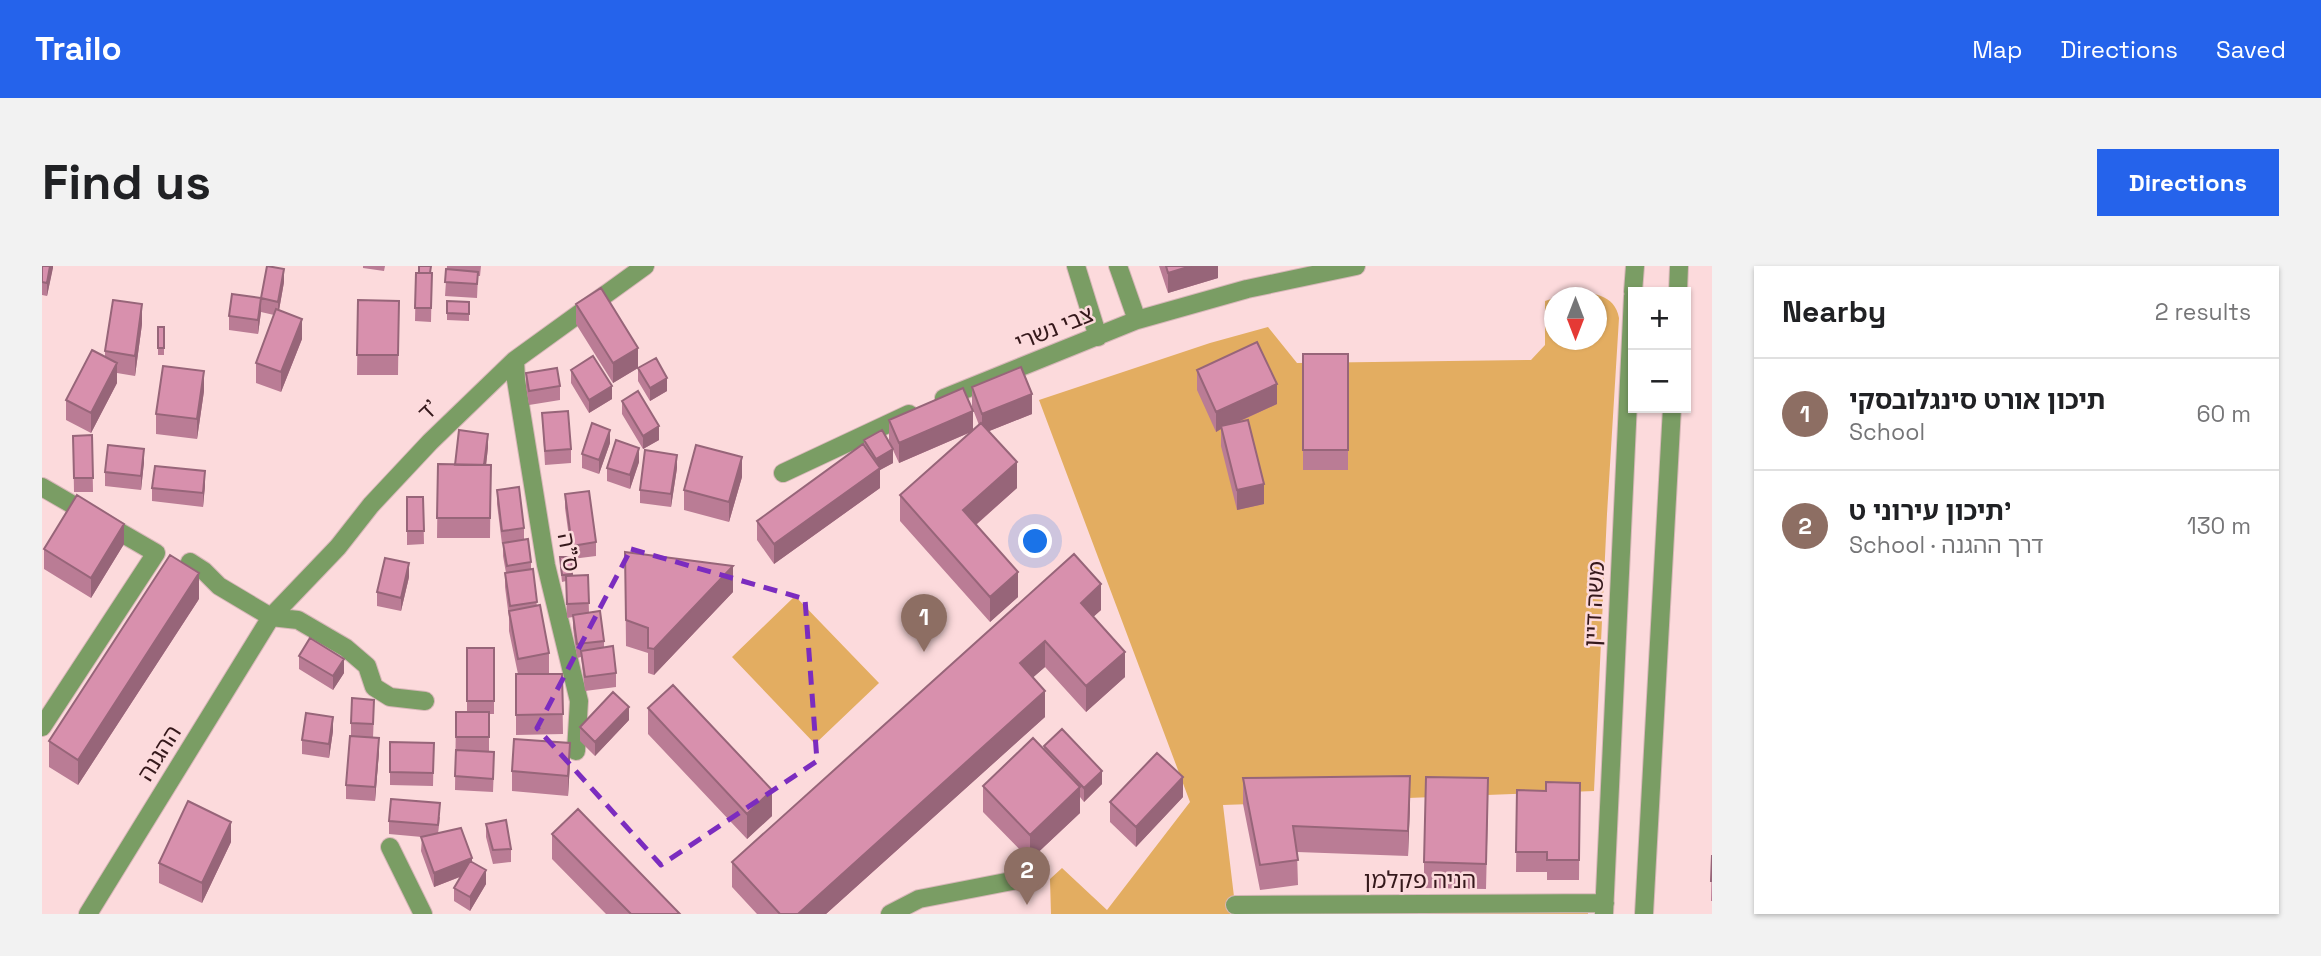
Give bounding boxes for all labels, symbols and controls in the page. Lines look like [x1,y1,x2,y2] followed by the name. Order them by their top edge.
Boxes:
[35,28,122,70] text: Trailo
[1972,34,2022,65] text: Map
[2060,34,2178,65] text: Directions
[2216,34,2286,65] text: Saved
[2097,149,2279,216] button: Directions
[42,151,211,213] text: Find us
[1544,287,1607,350] north arrow
[1628,287,1691,413] map controls
[1628,287,1691,350] button: +
[1782,292,1886,331] text: Nearby
[2155,297,2251,327] text: 2 results
[1010,299,1098,357] street label: צבי נשרי
[1628,350,1691,413] button: −
[1849,383,2105,417] text: תיכון אורט סינגלובסקי
[411,393,445,427] street label: ד'
[1800,399,1810,429] text: 1
[2196,399,2251,429] text: 60 m
[1849,417,1925,447] text: School
[1849,494,2011,528] text: תיכון עירוני ט'
[1798,511,1812,541] text: 2
[2187,511,2251,541] text: 130 m
[1018,524,1052,558] your location
[551,530,587,574] street label: ס"ה
[1849,530,2044,560] text: School · דרך ההגנה
[1577,560,1611,648] street label: משה דיין
[901,594,947,652] pin: 1
[130,719,188,787] street label: ההגנה
[1004,847,1050,905] pin: 2
[1364,865,1476,895] street label: הניה פקלמן

